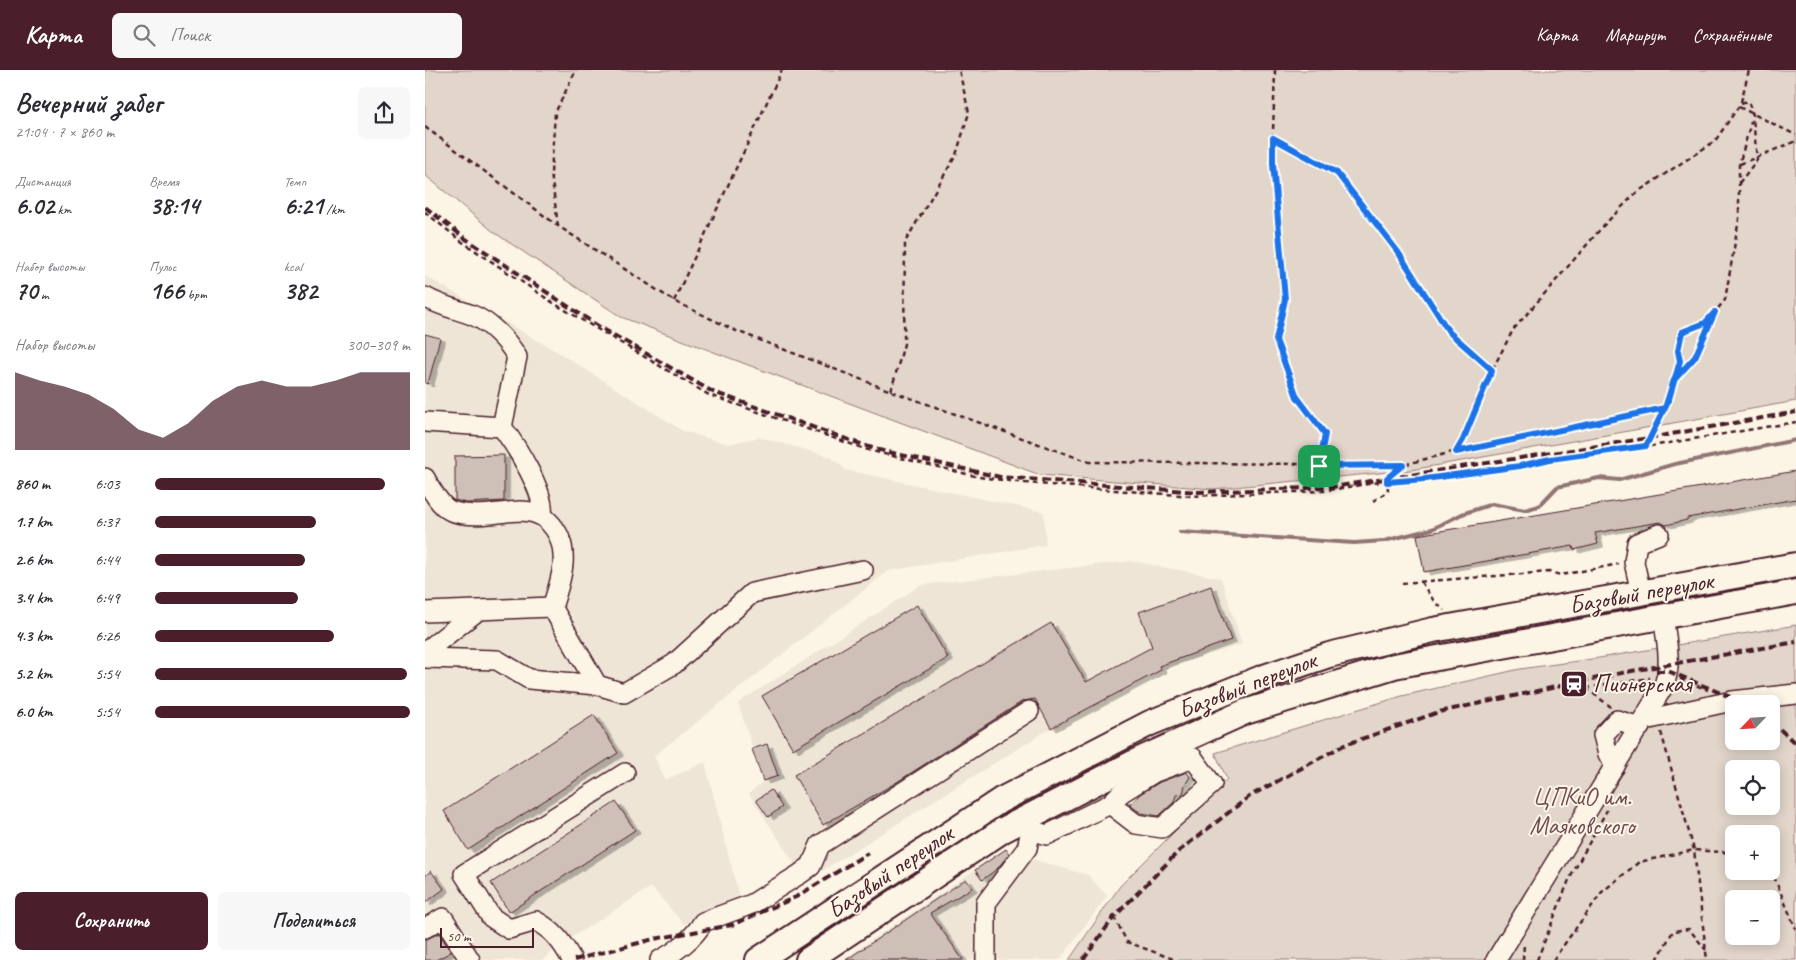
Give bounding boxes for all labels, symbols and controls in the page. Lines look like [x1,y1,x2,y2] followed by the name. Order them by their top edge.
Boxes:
[112,13,462,58] search box
[25,20,82,50] text: Карта
[130,21,158,49] icon: search
[170,23,210,47] text: Поиск
[1536,24,1577,46] text: Карта
[1605,24,1665,46] text: Маршрут
[1693,24,1771,46] text: Сохранённые
[15,85,162,120] text: Вечерний забег
[358,87,410,139] button: share
[15,122,114,142] text: 21:04 · 7 × 860 m
[15,173,71,190] text: Дистанция
[149,173,179,190] text: Время
[284,173,306,190] text: Темп
[15,190,54,222] text: 6.02
[149,190,199,222] text: 38:14
[284,190,323,222] text: 6:21
[54,201,71,218] text: km
[323,201,345,218] text: /km
[15,258,84,275] text: Набор высоты
[149,258,176,275] text: Пульс
[284,258,302,275] text: kcal
[15,275,37,307] text: 70
[149,275,184,307] text: 166
[284,275,317,307] text: 382
[37,286,49,303] text: m
[184,286,207,303] text: bpm
[15,335,94,355] text: Набор высоты
[347,335,410,355] text: 300–309 m
[1298,445,1340,487] pin
[1305,452,1333,480] icon: arrive
[15,474,50,494] text: 860 m
[95,474,120,494] text: 6:03
[15,512,52,532] text: 1.7 km
[95,512,120,532] text: 6:37
[15,550,53,570] text: 2.6 km
[95,550,120,570] text: 6:44
[1567,564,1718,622] street label: Базовый переулок
[15,588,52,608] text: 3.4 km
[95,588,120,608] text: 6:49
[15,626,52,646] text: 4.3 km
[95,626,120,646] text: 6:26
[1173,643,1324,727] street label: Базовый переулок
[15,664,52,684] text: 5.2 km
[95,664,120,684] text: 5:54
[1593,668,1694,700] place label: Пионерская
[1559,669,1589,699] station icon: Пионерская
[1725,695,1780,750] north arrow
[1725,695,1780,945] map controls
[15,702,53,722] text: 6.0 km
[95,702,120,722] text: 5:54
[1725,760,1780,815] button: locate
[1529,781,1638,842] park label: ЦПКиО им. Маяковского
[821,817,962,927] street label: Базовый переулок
[1725,825,1780,880] button: +
[1725,890,1780,945] button: −
[15,892,208,950] button: Сохранить
[218,892,410,950] button: Поделиться
[440,925,534,948] scale bar
[447,928,471,945] text: 50 m

